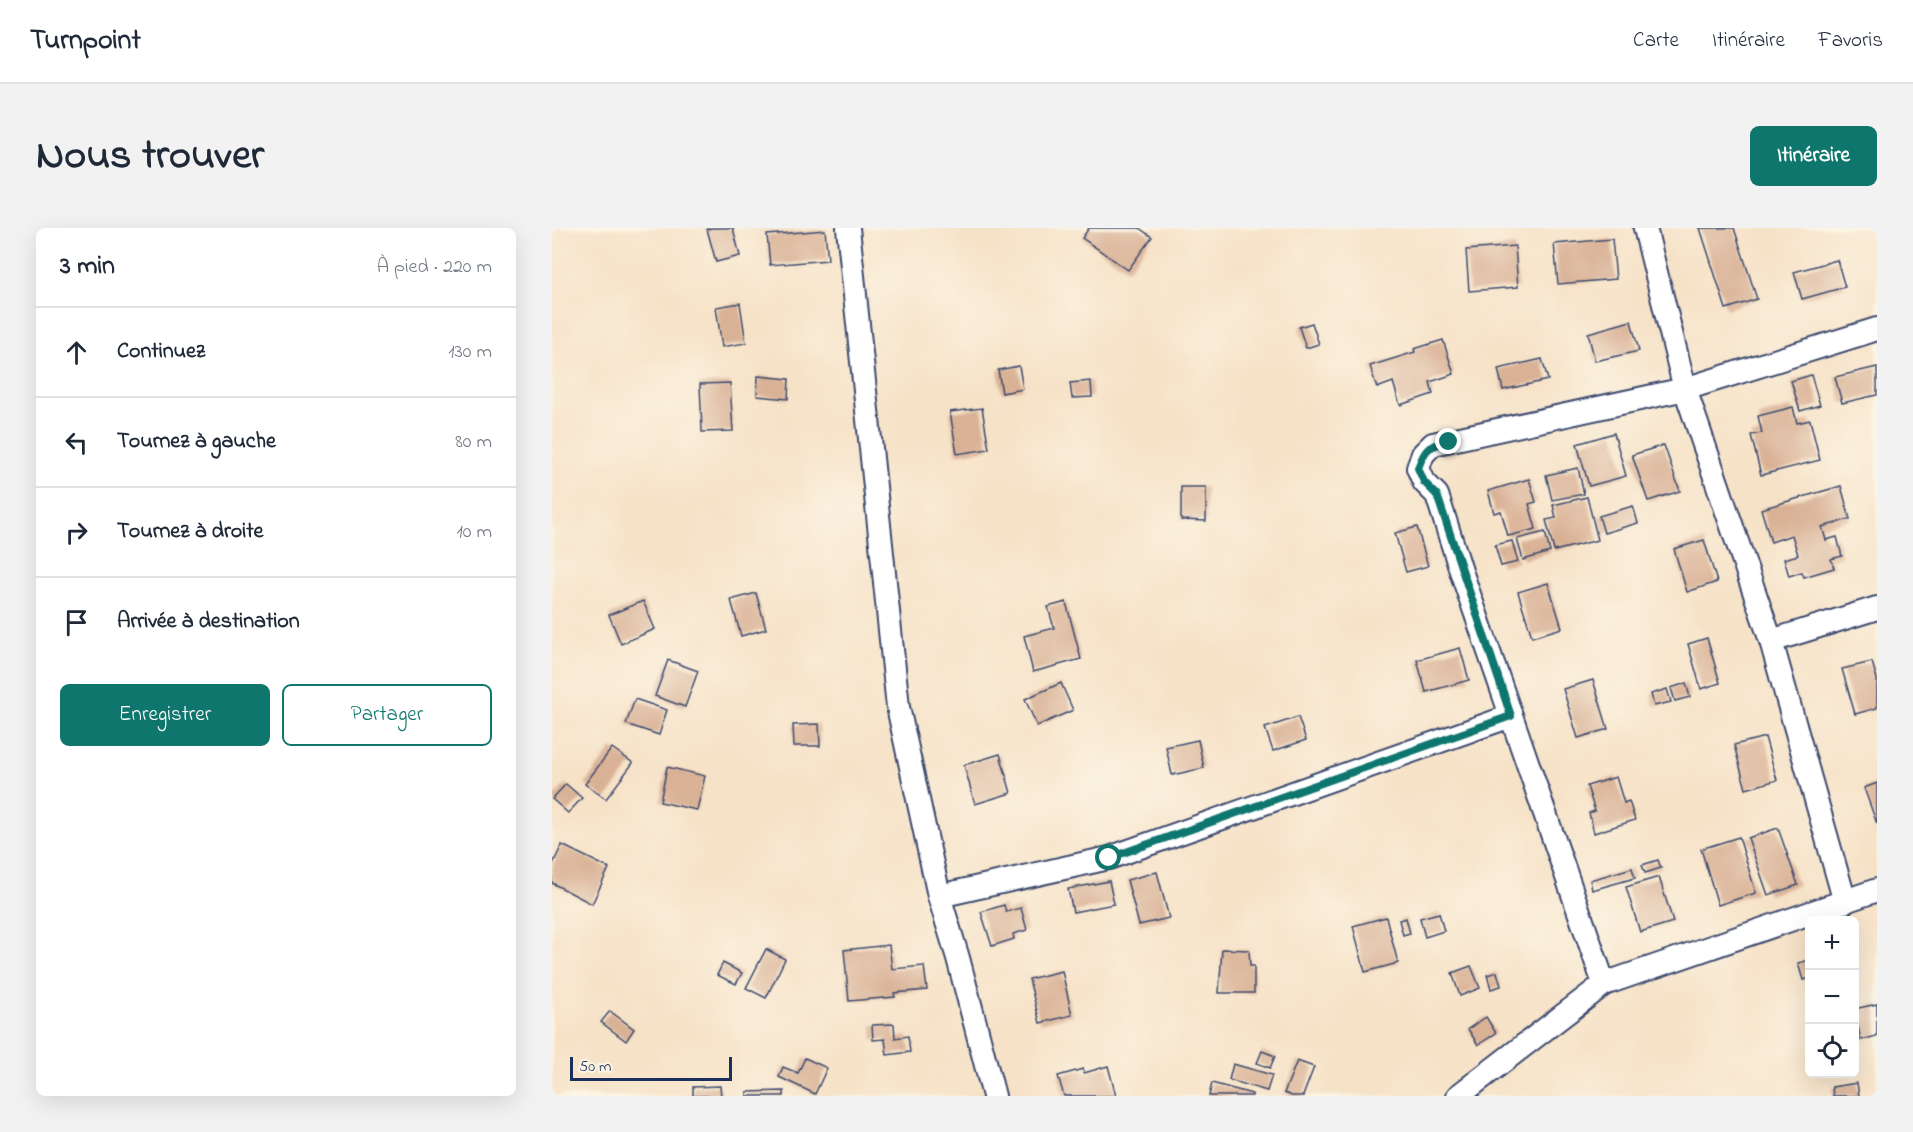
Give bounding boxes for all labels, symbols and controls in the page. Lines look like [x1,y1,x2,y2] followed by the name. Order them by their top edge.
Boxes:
[30,21,141,62] text: Turnpoint
[1633,26,1679,56] text: Carte
[1712,26,1785,56] text: Itinéraire
[1818,26,1883,56] text: Favoris
[36,126,264,187] text: Nous trouver
[1750,126,1877,186] button: Itinéraire
[60,248,115,286] text: 3 min
[377,253,492,282] text: À pied · 220 m
[60,336,93,369] icon: ahead
[117,336,205,368] text: Continuez
[448,338,492,367] text: 130 m
[60,426,93,459] icon: left
[117,426,276,458] text: Tournez à gauche
[455,428,492,457] text: 80 m
[1435,428,1461,454] route end
[60,516,93,549] icon: right
[117,516,263,548] text: Tournez à droite
[456,518,492,547] text: 10 m
[60,606,93,639] icon: arrive
[117,606,300,638] text: Arrivée à destination
[60,684,270,746] button: Enregistrer
[282,684,492,746] button: Partager
[1095,844,1121,870] route start
[1805,916,1859,1078] map controls
[1805,916,1859,970] button: +
[1805,970,1859,1024] button: −
[1805,1024,1859,1078] button: locate
[570,1054,732,1082] scale bar
[579,1055,611,1079] text: 50 m

